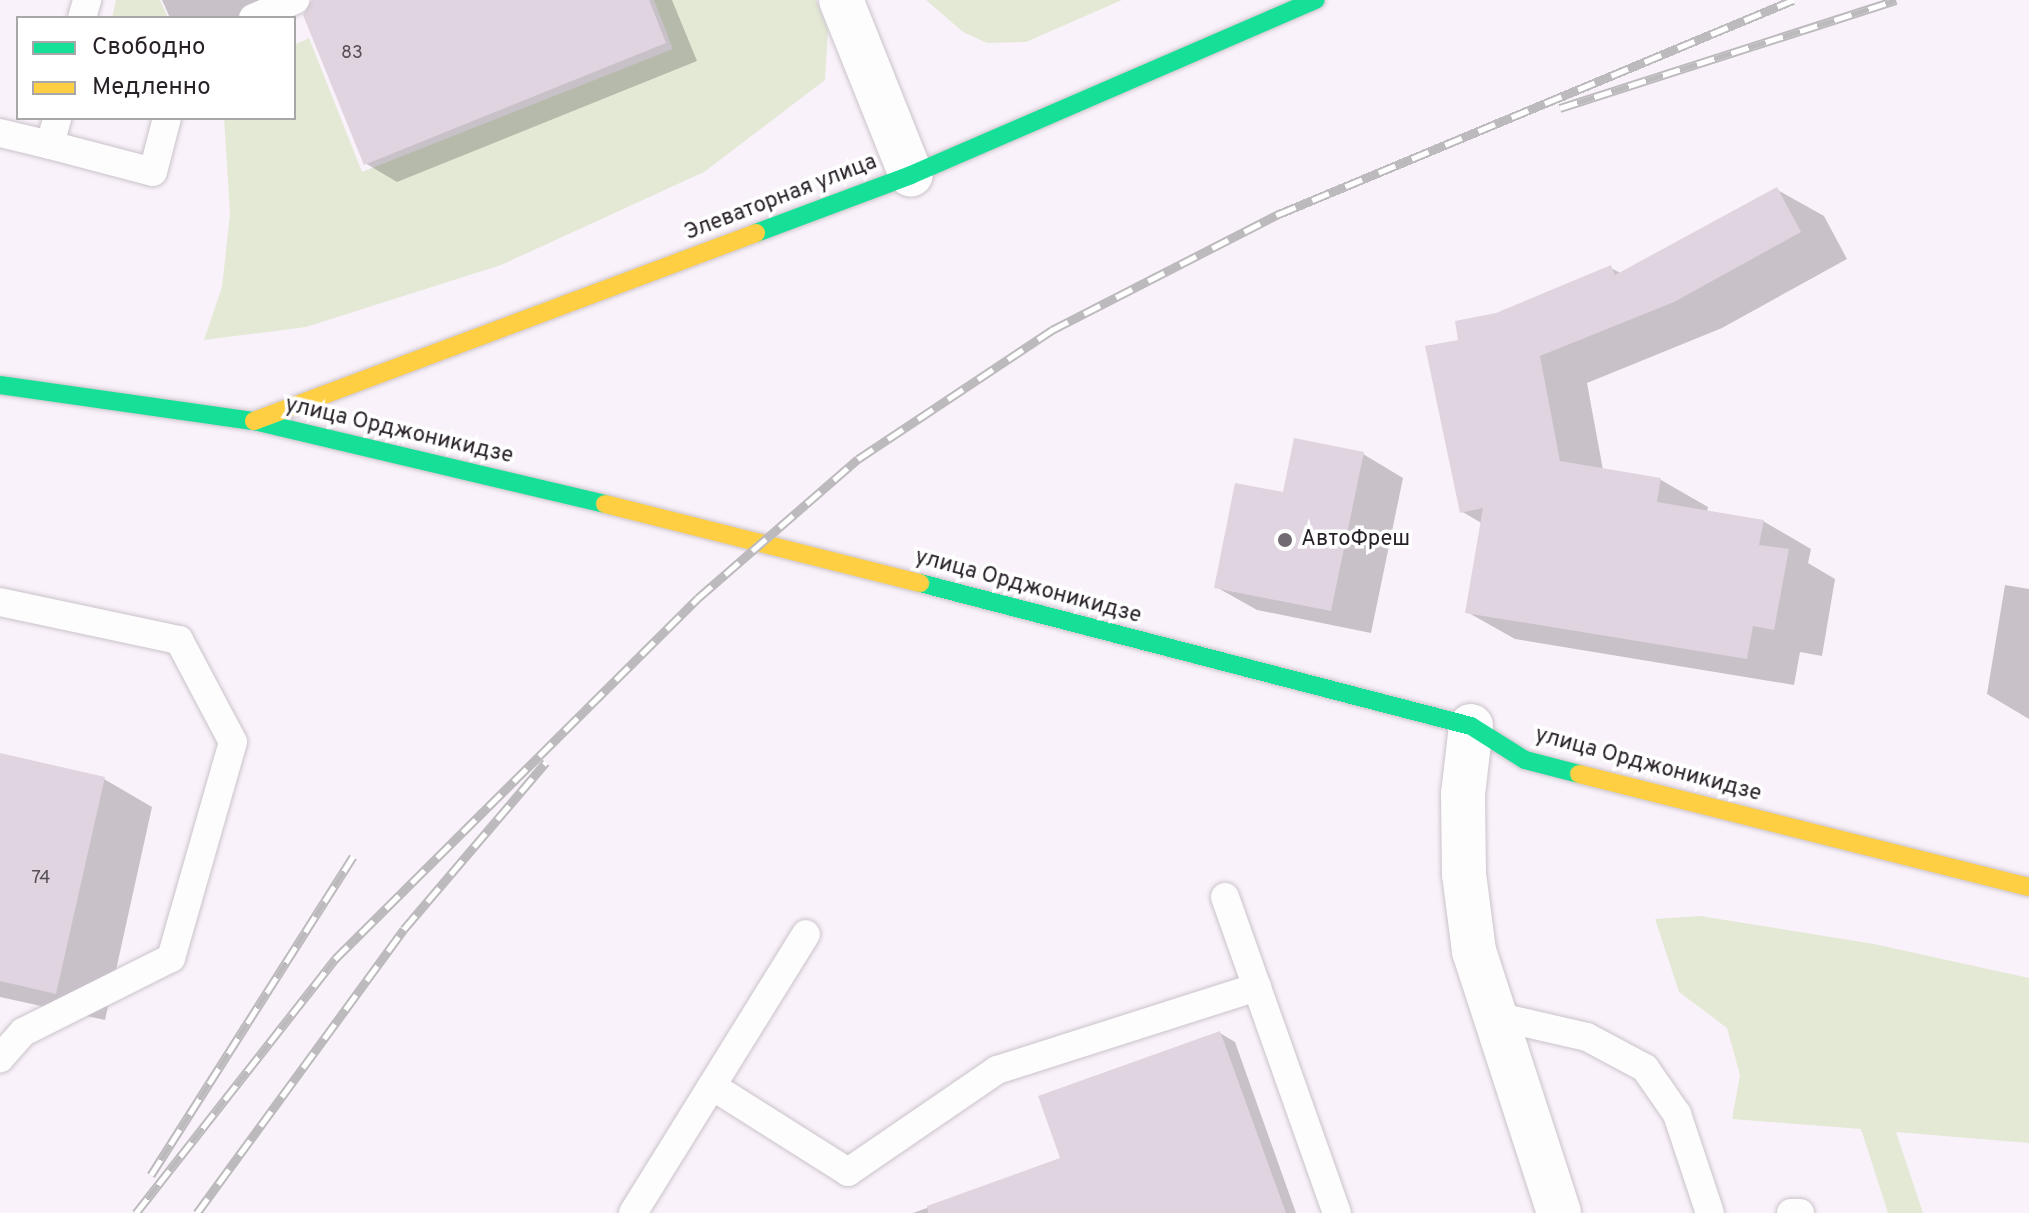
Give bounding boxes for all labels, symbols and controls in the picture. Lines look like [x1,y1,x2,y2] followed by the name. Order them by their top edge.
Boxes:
[16,16,296,120] legend
[92,33,205,63] text: Свободно
[341,43,363,65] house number: 83
[92,73,211,103] text: Медленно
[681,149,881,247] street label: Элеваторная улица
[282,392,516,470] street label: улица Орджоникидзе
[1301,527,1410,553] place label: АвтоФреш
[1276,531,1294,549] marker: АвтоФреш
[912,544,1144,630] street label: улица Орджоникидзе
[1532,722,1764,808] street label: улица Орджоникидзе
[32,868,50,890] house number: 74

